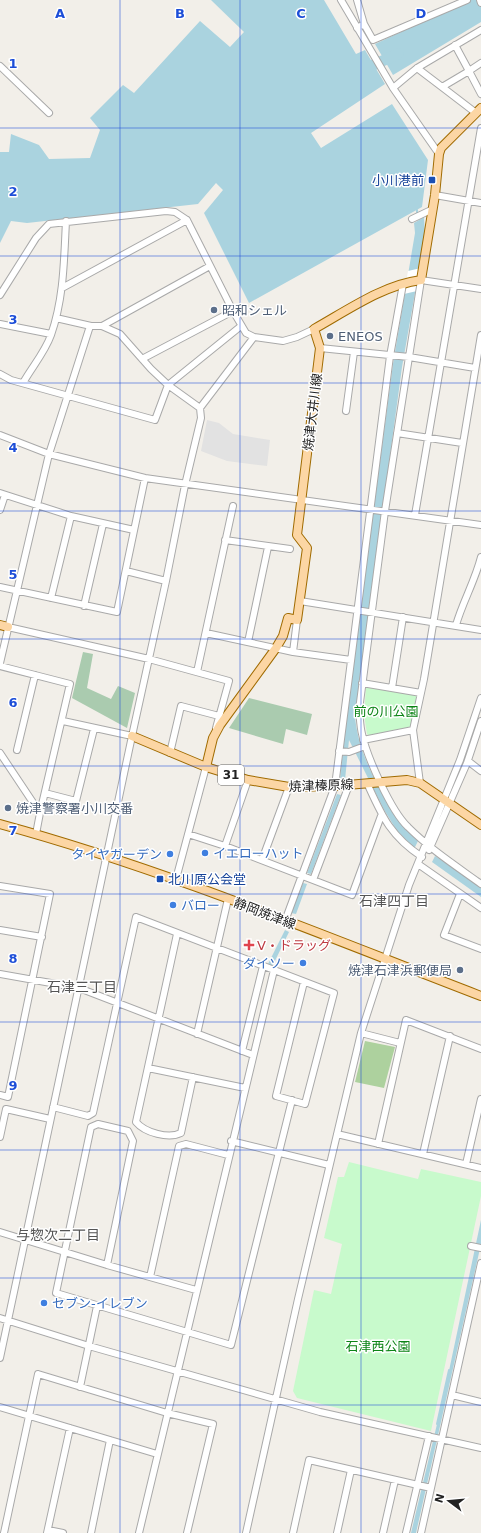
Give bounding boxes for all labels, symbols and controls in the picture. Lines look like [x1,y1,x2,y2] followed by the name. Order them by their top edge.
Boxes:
[55,6,65,21] text: A
[175,6,185,21] text: B
[296,6,306,21] text: C
[416,6,427,21] text: D
[8,56,18,71] text: 1
[372,173,424,188] place label: 小川港前
[427,175,437,185] marker: 小川港前
[8,184,18,199] text: 2
[222,303,287,318] place label: 昭和シェル
[209,305,219,315] marker: 昭和シェル
[8,312,18,327] text: 3
[338,329,383,344] place label: ENEOS
[325,331,335,341] marker: ENEOS
[300,372,325,452] street label: 焼津大井川線
[8,440,18,455] text: 4
[8,567,18,582] text: 5
[8,695,18,710] text: 6
[353,704,419,719] park label: 前の川公園
[218,765,244,785] road number: 31
[288,777,354,794] street label: 焼津榛原線
[16,801,133,816] place label: 焼津警察署小川交番
[3,803,13,813] marker: 焼津警察署小川交番
[8,823,18,838] text: 7
[213,846,304,861] place label: イエローハット
[71,847,162,862] place label: タイヤガーデン
[200,848,210,858] marker: イエローハット
[165,849,175,859] marker: タイヤガーデン
[168,872,246,887] place label: 北川原公会堂
[155,874,165,884] marker: 北川原公会堂
[359,893,429,909] district label: 石津四丁目
[232,895,298,932] street label: 静岡焼津線
[181,898,220,913] place label: バロー
[168,900,178,910] marker: バロー
[257,938,331,953] place label: V・ドラッグ
[244,940,254,950] marker: V・ドラッグ
[8,951,18,966] text: 8
[243,956,295,971] place label: ダイソー
[298,958,308,968] marker: ダイソー
[348,963,452,978] place label: 焼津石津浜郵便局
[455,965,465,975] marker: 焼津石津浜郵便局
[47,979,117,995] district label: 石津三丁目
[8,1078,18,1093] text: 9
[16,1227,100,1243] district label: 与惣次二丁目
[52,1296,148,1311] place label: セブン-イレブン
[39,1298,49,1308] marker: セブン-イレブン
[345,1339,411,1354] park label: 石津西公園
[429,1481,469,1521] north arrow
[432,1492,447,1505] text: N

